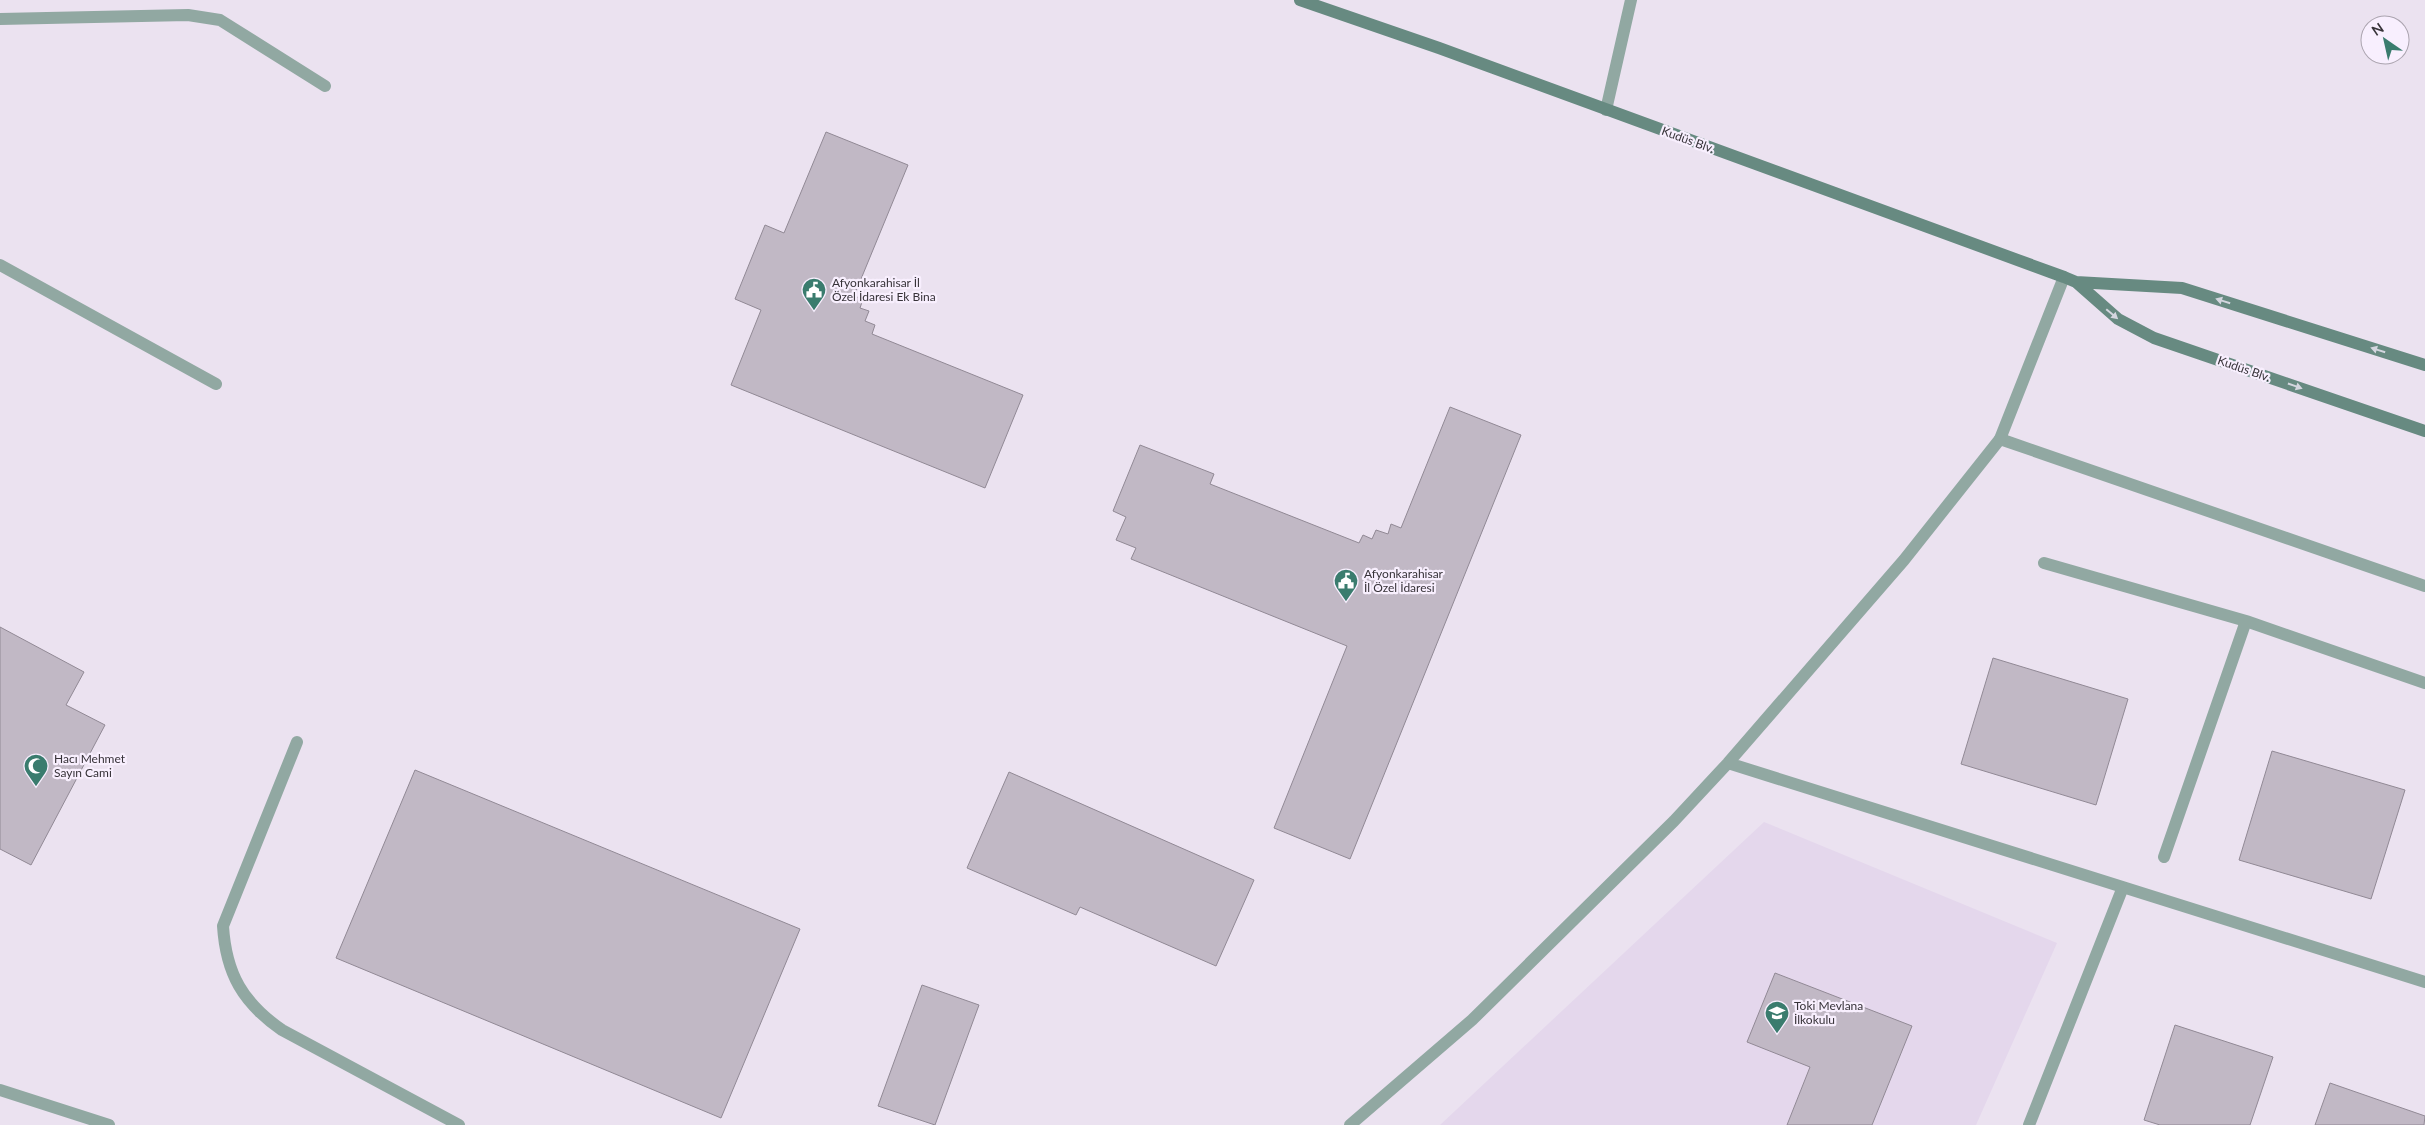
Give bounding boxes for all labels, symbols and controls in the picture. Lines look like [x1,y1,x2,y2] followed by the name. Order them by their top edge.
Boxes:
[2360,15,2410,65] north arrow
[2368,19,2387,39] text: N
[1660,123,1717,156] street label: Kudüs Blv.
[832,275,936,304] place label: Afyonkarahisar İl Özel İdaresi Ek Bina
[801,277,827,311] public building icon: Afyonkarahisar İl Özel İdaresi Ek Bina
[2216,297,2231,305] one-way arrow
[2106,309,2119,320] one-way arrow
[2371,346,2386,353] one-way arrow
[2216,352,2273,385] street label: Kudüs Blv.
[2288,383,2303,391] one-way arrow
[1364,566,1444,595] place label: Afyonkarahisar İl Özel İdaresi
[1333,568,1359,602] public building icon: Afyonkarahisar İl Özel İdaresi
[54,751,126,780] place label: Hacı Mehmet Sayın Cami
[23,753,49,787] mosque icon: Hacı Mehmet Sayın Cami
[1794,998,1863,1027] place label: Toki Mevlana İlkokulu
[1764,1000,1790,1034] school or university icon: Toki Mevlana İlkokulu

